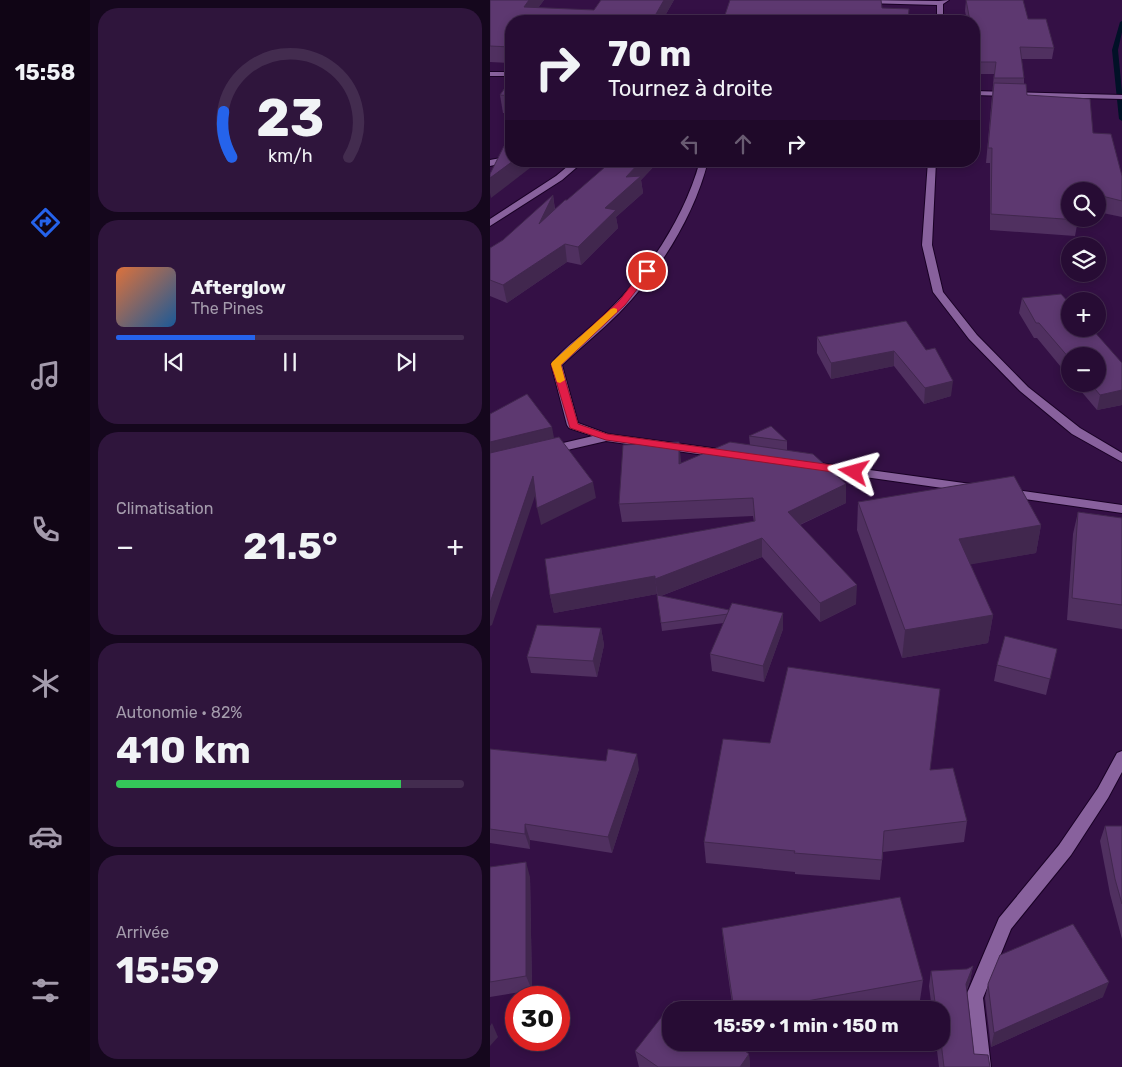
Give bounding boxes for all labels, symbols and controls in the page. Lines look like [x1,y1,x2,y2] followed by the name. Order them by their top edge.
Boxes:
[608,33,691,75] text: 70 m
[525,35,590,100] icon: right
[15,59,75,86] text: 15:58
[608,75,773,102] text: Tournez à droite
[256,87,324,149] text: 23
[676,130,704,158] icon: left
[729,130,757,158] icon: ahead
[782,130,810,158] icon: right
[268,145,312,166] text: km/h
[1061,182,1106,392] map controls
[1061,182,1106,227] button: search
[28,205,63,240] icon: directions
[1061,237,1106,282] button: layers
[626,250,668,292] pin
[633,257,661,285] icon: arrive
[191,276,286,299] text: Afterglow
[1061,292,1106,337] button: +
[191,299,264,318] text: The Pines
[1061,347,1106,392] button: −
[160,348,188,376] icon: previous
[276,348,304,376] icon: pause
[392,348,420,376] icon: next
[28,358,63,393] icon: music
[827,445,879,497] position arrow
[116,499,213,518] text: Climatisation
[28,512,63,547] icon: phone
[243,523,338,569] text: 21.5°
[116,530,134,563] text: −
[447,530,464,563] text: +
[28,666,63,701] icon: climate
[116,703,243,722] text: Autonomie · 82%
[116,727,251,773] text: 410 km
[28,819,63,854] icon: car
[116,923,169,942] text: Arrivée
[116,947,219,993] text: 15:59
[28,973,63,1008] icon: filters
[505,986,570,1051] speed limit sign: 30
[713,1014,899,1037] text: 15:59 · 1 min · 150 m

